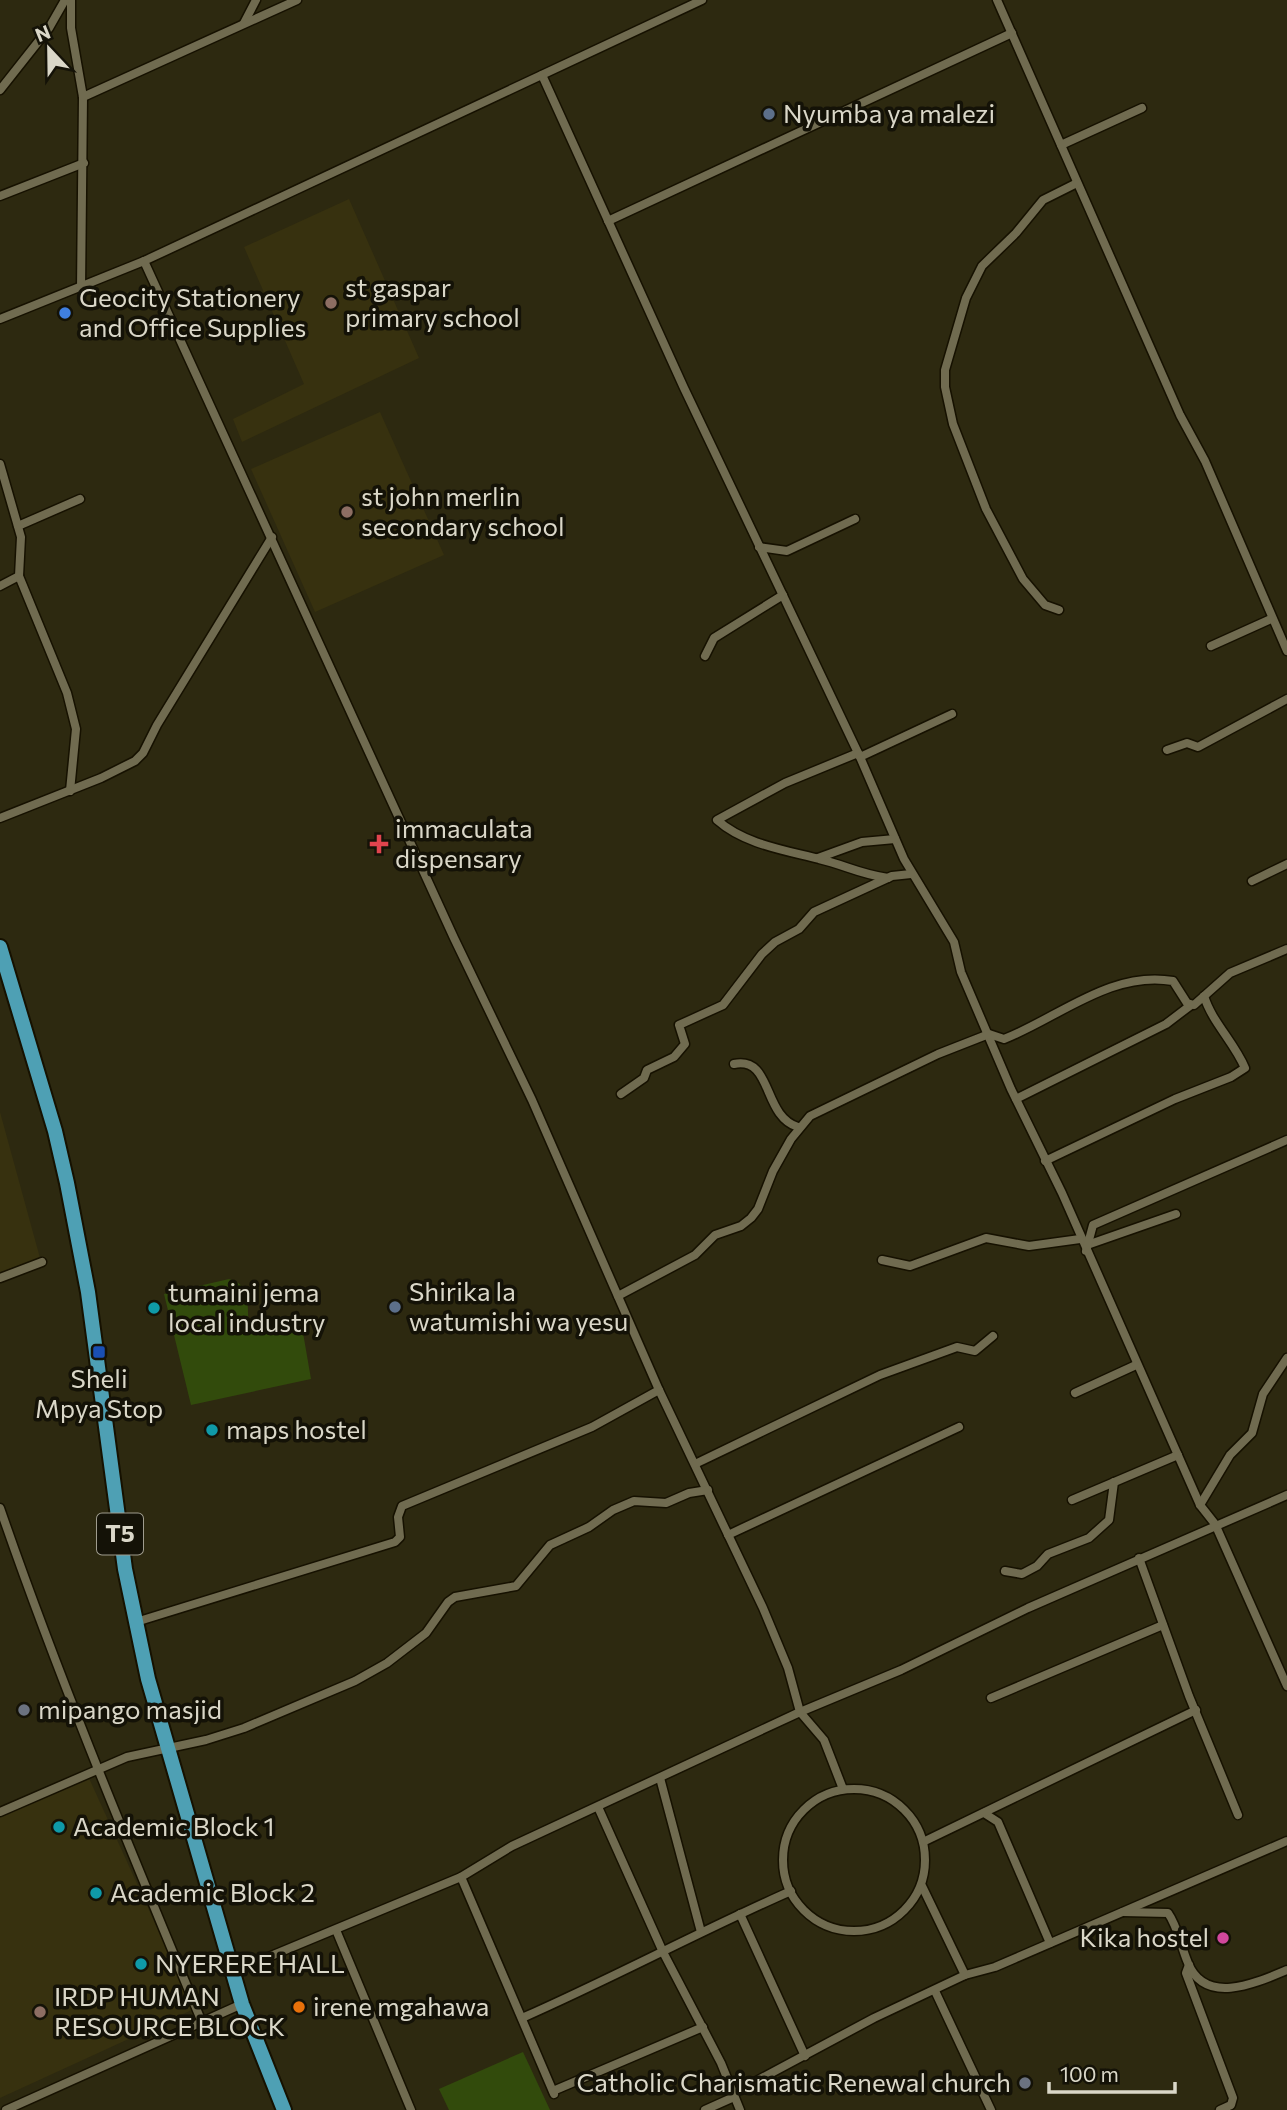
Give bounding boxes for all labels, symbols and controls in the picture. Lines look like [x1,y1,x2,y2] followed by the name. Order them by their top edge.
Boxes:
[14,14,84,84] north arrow
[32,19,53,46] text: N
[783,97,995,128] place label: Nyumba ya malezi
[761,106,777,122] marker: Nyumba ya malezi
[345,271,520,332] place label: st gaspar primary school
[79,281,306,342] place label: Geocity Stationery and Office Supplies
[323,295,339,311] marker: st gaspar primary school
[57,305,73,321] marker: Geocity Stationery and Office Supplies
[361,480,565,541] place label: st john merlin secondary school
[339,504,355,520] marker: st john merlin secondary school
[395,812,533,873] place label: immaculata dispensary
[369,834,389,854] marker: immaculata dispensary
[409,1275,628,1336] place label: Shirika la watumishi wa yesu
[168,1276,326,1337] place label: tumaini jema local industry
[387,1299,403,1315] marker: Shirika la watumishi wa yesu
[146,1300,162,1316] marker: tumaini jema local industry
[91,1344,107,1360] marker: Sheli Mpya Stop
[35,1362,163,1423] place label: Sheli Mpya Stop
[226,1413,367,1444] place label: maps hostel
[204,1422,220,1438] marker: maps hostel
[97,1514,143,1554] road number: T5
[38,1693,222,1724] place label: mipango masjid
[16,1702,32,1718] marker: mipango masjid
[73,1810,275,1841] place label: Academic Block 1
[51,1819,67,1835] marker: Academic Block 1
[110,1876,315,1907] place label: Academic Block 2
[88,1885,104,1901] marker: Academic Block 2
[1079,1921,1209,1952] place label: Kika hostel
[1215,1930,1231,1946] marker: Kika hostel
[155,1947,345,1978] place label: NYERERE HALL
[133,1956,149,1972] marker: NYERERE HALL
[54,1980,285,2041] place label: IRDP HUMAN RESOURCE BLOCK
[313,1990,489,2021] place label: irene mgahawa
[291,1999,307,2015] marker: irene mgahawa
[32,2004,48,2020] marker: IRDP HUMAN RESOURCE BLOCK
[1049,2050,1175,2094] scale bar
[1060,2061,1119,2086] text: 100 m
[576,2066,1011,2097] place label: Catholic Charismatic Renewal church
[1017,2075,1033,2091] marker: Catholic Charismatic Renewal church

